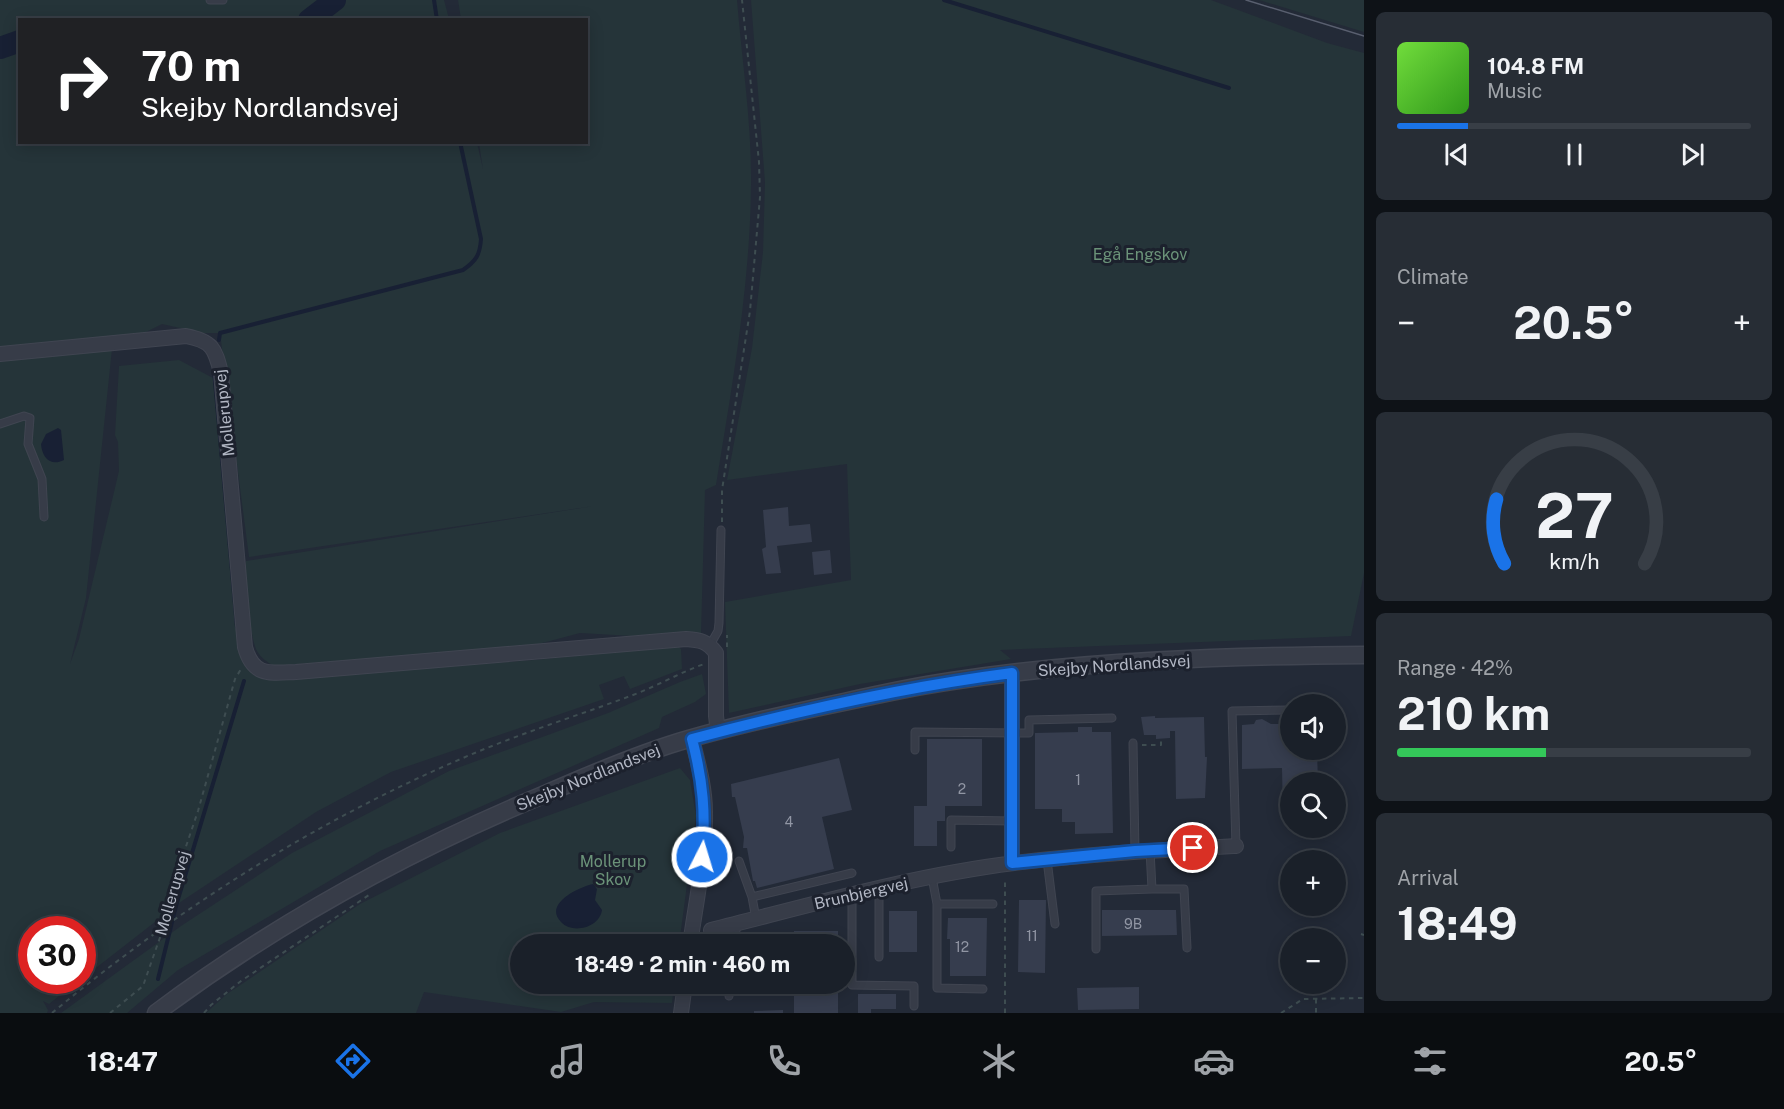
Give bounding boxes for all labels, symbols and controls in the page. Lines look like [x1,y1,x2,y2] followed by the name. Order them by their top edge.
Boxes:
[141,41,241,90] text: 70 m
[42,42,120,120] icon: right
[1487,53,1584,79] text: 104.8 FM
[1487,79,1542,103] text: Music
[141,91,399,123] text: Skejby Nordlandsvej
[1440,138,1473,171] icon: previous
[1558,138,1591,171] icon: pause
[1676,138,1709,171] icon: next
[1093,245,1187,264] park label: Egå Engskov
[1397,265,1469,289] text: Climate
[1513,296,1635,349] text: 20.5°
[1397,304,1415,342] text: −
[1733,304,1751,342] text: +
[210,368,239,457] street label: Mollerupvej
[1535,479,1613,552] text: 27
[1549,549,1599,574] text: km/h
[1037,651,1191,680] street label: Skejby Nordlandsvej
[1397,656,1513,680] text: Range · 42%
[1397,687,1550,740] text: 210 km
[1280,694,1346,994] map controls
[1280,694,1346,760] button: sound
[514,740,663,815] street label: Skejby Nordlandsvej
[1075,772,1081,788] house number: 1
[1280,772,1346,838] button: search
[958,781,966,797] house number: 2
[785,814,794,830] house number: 4
[1167,822,1218,873] pin
[670,825,734,889] position arrow
[1176,831,1209,864] icon: arrive
[151,849,194,938] street label: Mollerupvej
[1280,850,1346,916] button: +
[580,852,646,889] park label: Mollerup Skov
[1397,866,1459,890] text: Arrival
[812,873,910,913] street label: Brunbjergvej
[1397,897,1518,950] text: 18:49
[18,916,96,994] speed limit sign: 30
[1124,916,1142,932] house number: 9B
[1026,928,1038,944] house number: 11
[1280,928,1346,994] button: −
[955,939,969,955] house number: 12
[575,951,790,977] text: 18:49 · 2 min · 460 m
[332,1040,374,1082] icon: directions
[547,1040,589,1082] icon: music
[763,1040,805,1082] icon: phone
[978,1040,1020,1082] icon: climate
[1193,1040,1235,1082] icon: car
[1409,1040,1451,1082] icon: filters
[87,1045,158,1077] text: 18:47
[1624,1045,1697,1077] text: 20.5°

